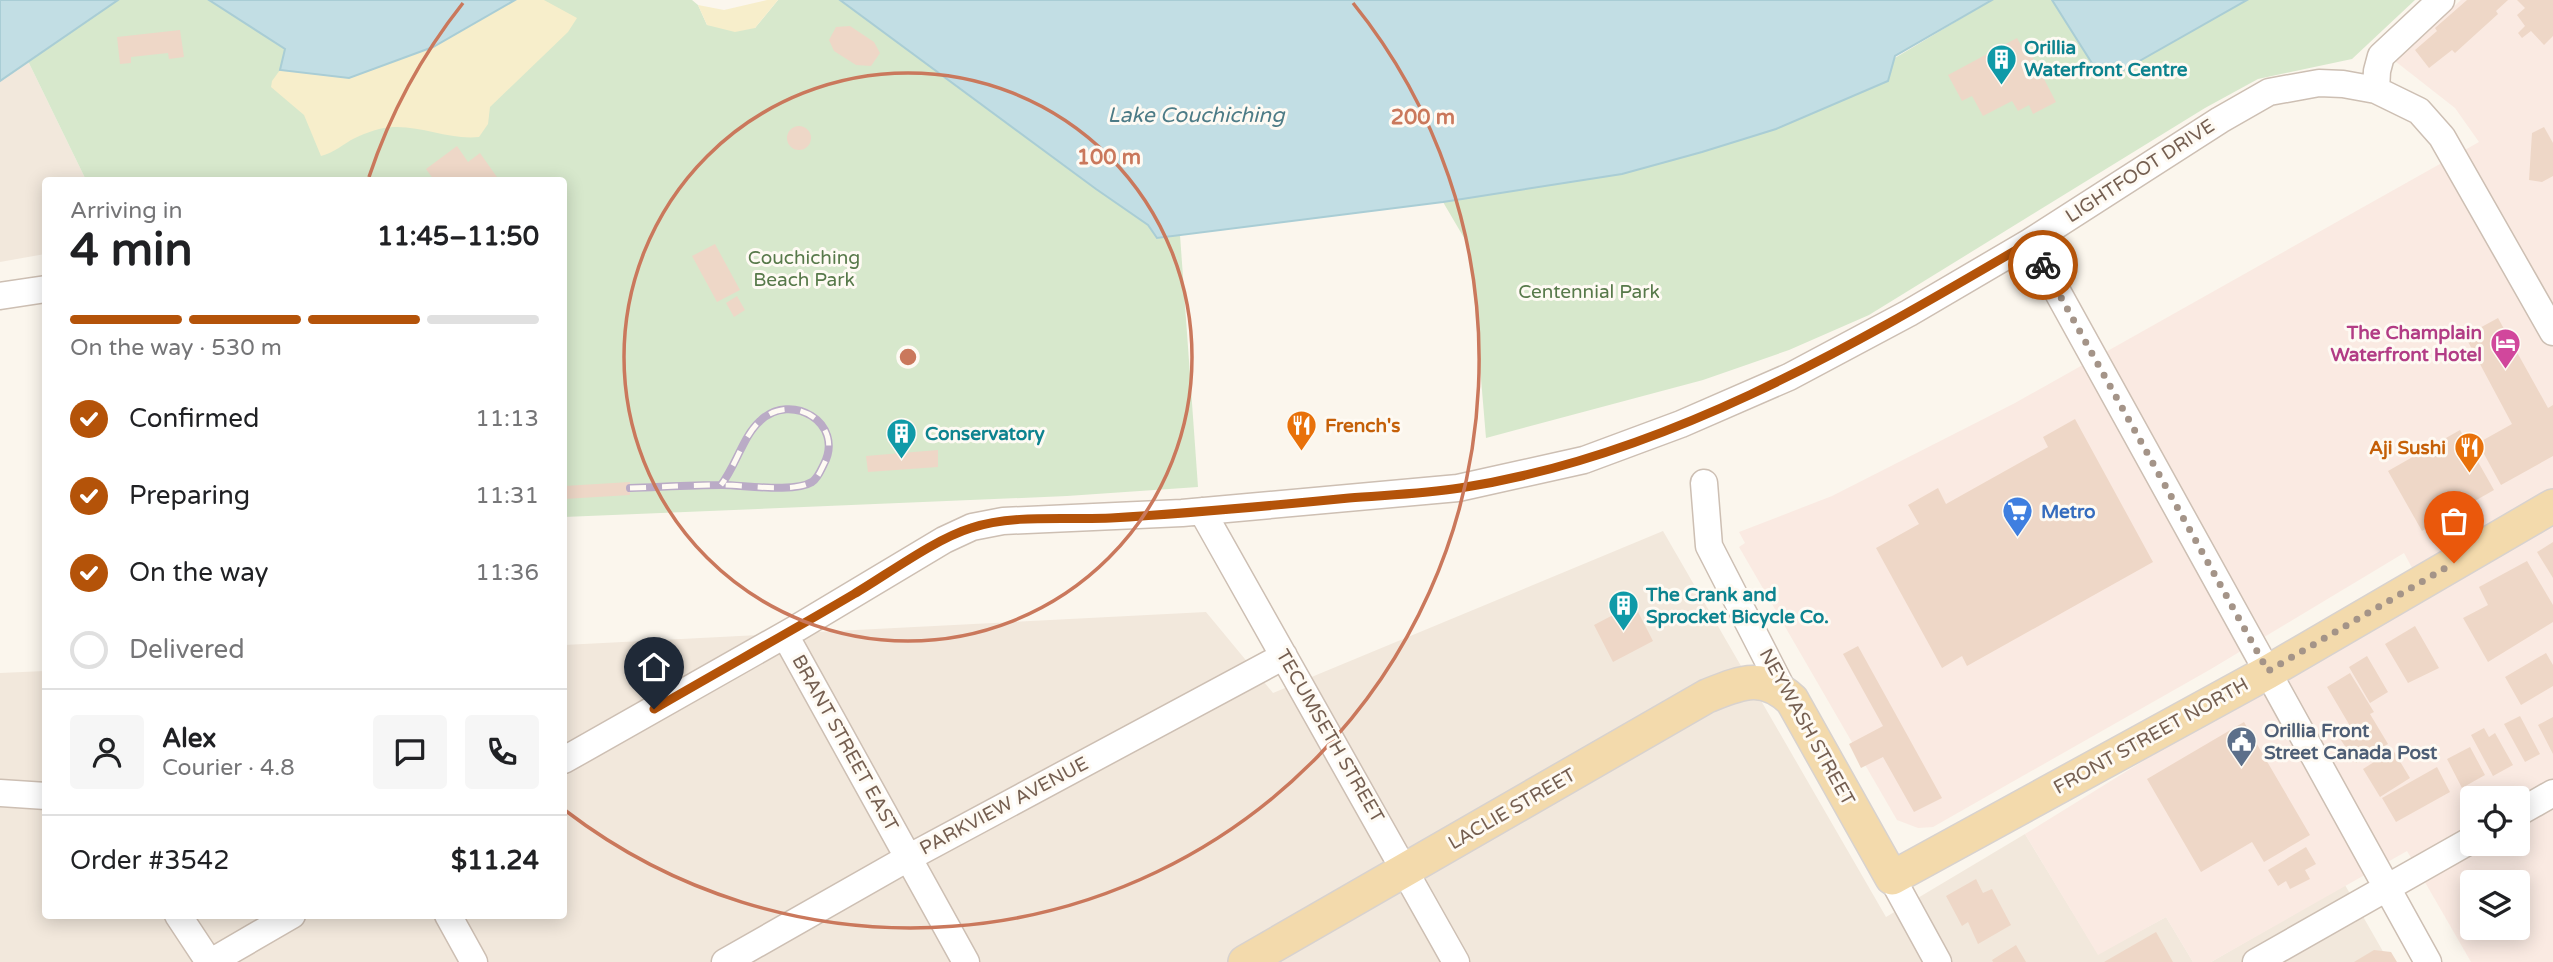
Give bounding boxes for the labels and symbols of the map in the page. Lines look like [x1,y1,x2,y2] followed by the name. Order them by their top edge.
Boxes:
[2024,37,2188,81] place label: Orillia Waterfront Centre
[1984,42,2018,86] building icon: Orillia Waterfront Centre
[1108,103,1286,128] water label: Lake Couchiching
[1391,105,1455,130] text: 200 m
[2061,115,2219,227] street label: LIGHTFOOT DRIVE
[1077,145,1141,170] text: 100 m
[2008,230,2078,300] courier
[748,247,860,291] park label: Couchiching Beach Park
[1518,281,1660,303] park label: Centennial Park
[2330,322,2482,366] place label: The Champlain Waterfront Hotel
[2488,327,2522,371] hotel icon: The Champlain Waterfront Hotel
[896,345,920,369] centre of rings
[1285,409,1319,453] restaurant icon: French's
[1325,415,1400,437] place label: French's
[885,417,919,461] building icon: Conservatory
[925,423,1046,446] place label: Conservatory
[2452,431,2486,475] restaurant icon: Aji Sushi
[2369,437,2446,460] place label: Aji Sushi
[2424,491,2484,563] pin
[2001,495,2035,539] supermarket icon: Metro
[2041,501,2096,523] place label: Metro
[1645,584,1829,629] place label: The Crank and Sprocket Bicycle Co.
[1606,589,1640,633] building icon: The Crank and Sprocket Bicycle Co.
[624,637,684,709] pin
[1755,645,1859,810] street label: NEYWASH STREET
[1271,646,1389,827] street label: TECUMSETH STREET
[787,651,903,835] street label: BRANT STREET EAST
[2050,673,2252,799] street label: FRONT STREET NORTH
[2264,720,2438,764] place label: Orillia Front Street Canada Post
[2224,725,2258,769] public building icon: Orillia Front Street Canada Post
[916,752,1092,860] street label: PARKVIEW AVENUE
[1445,764,1580,854] street label: LACLIE STREET

